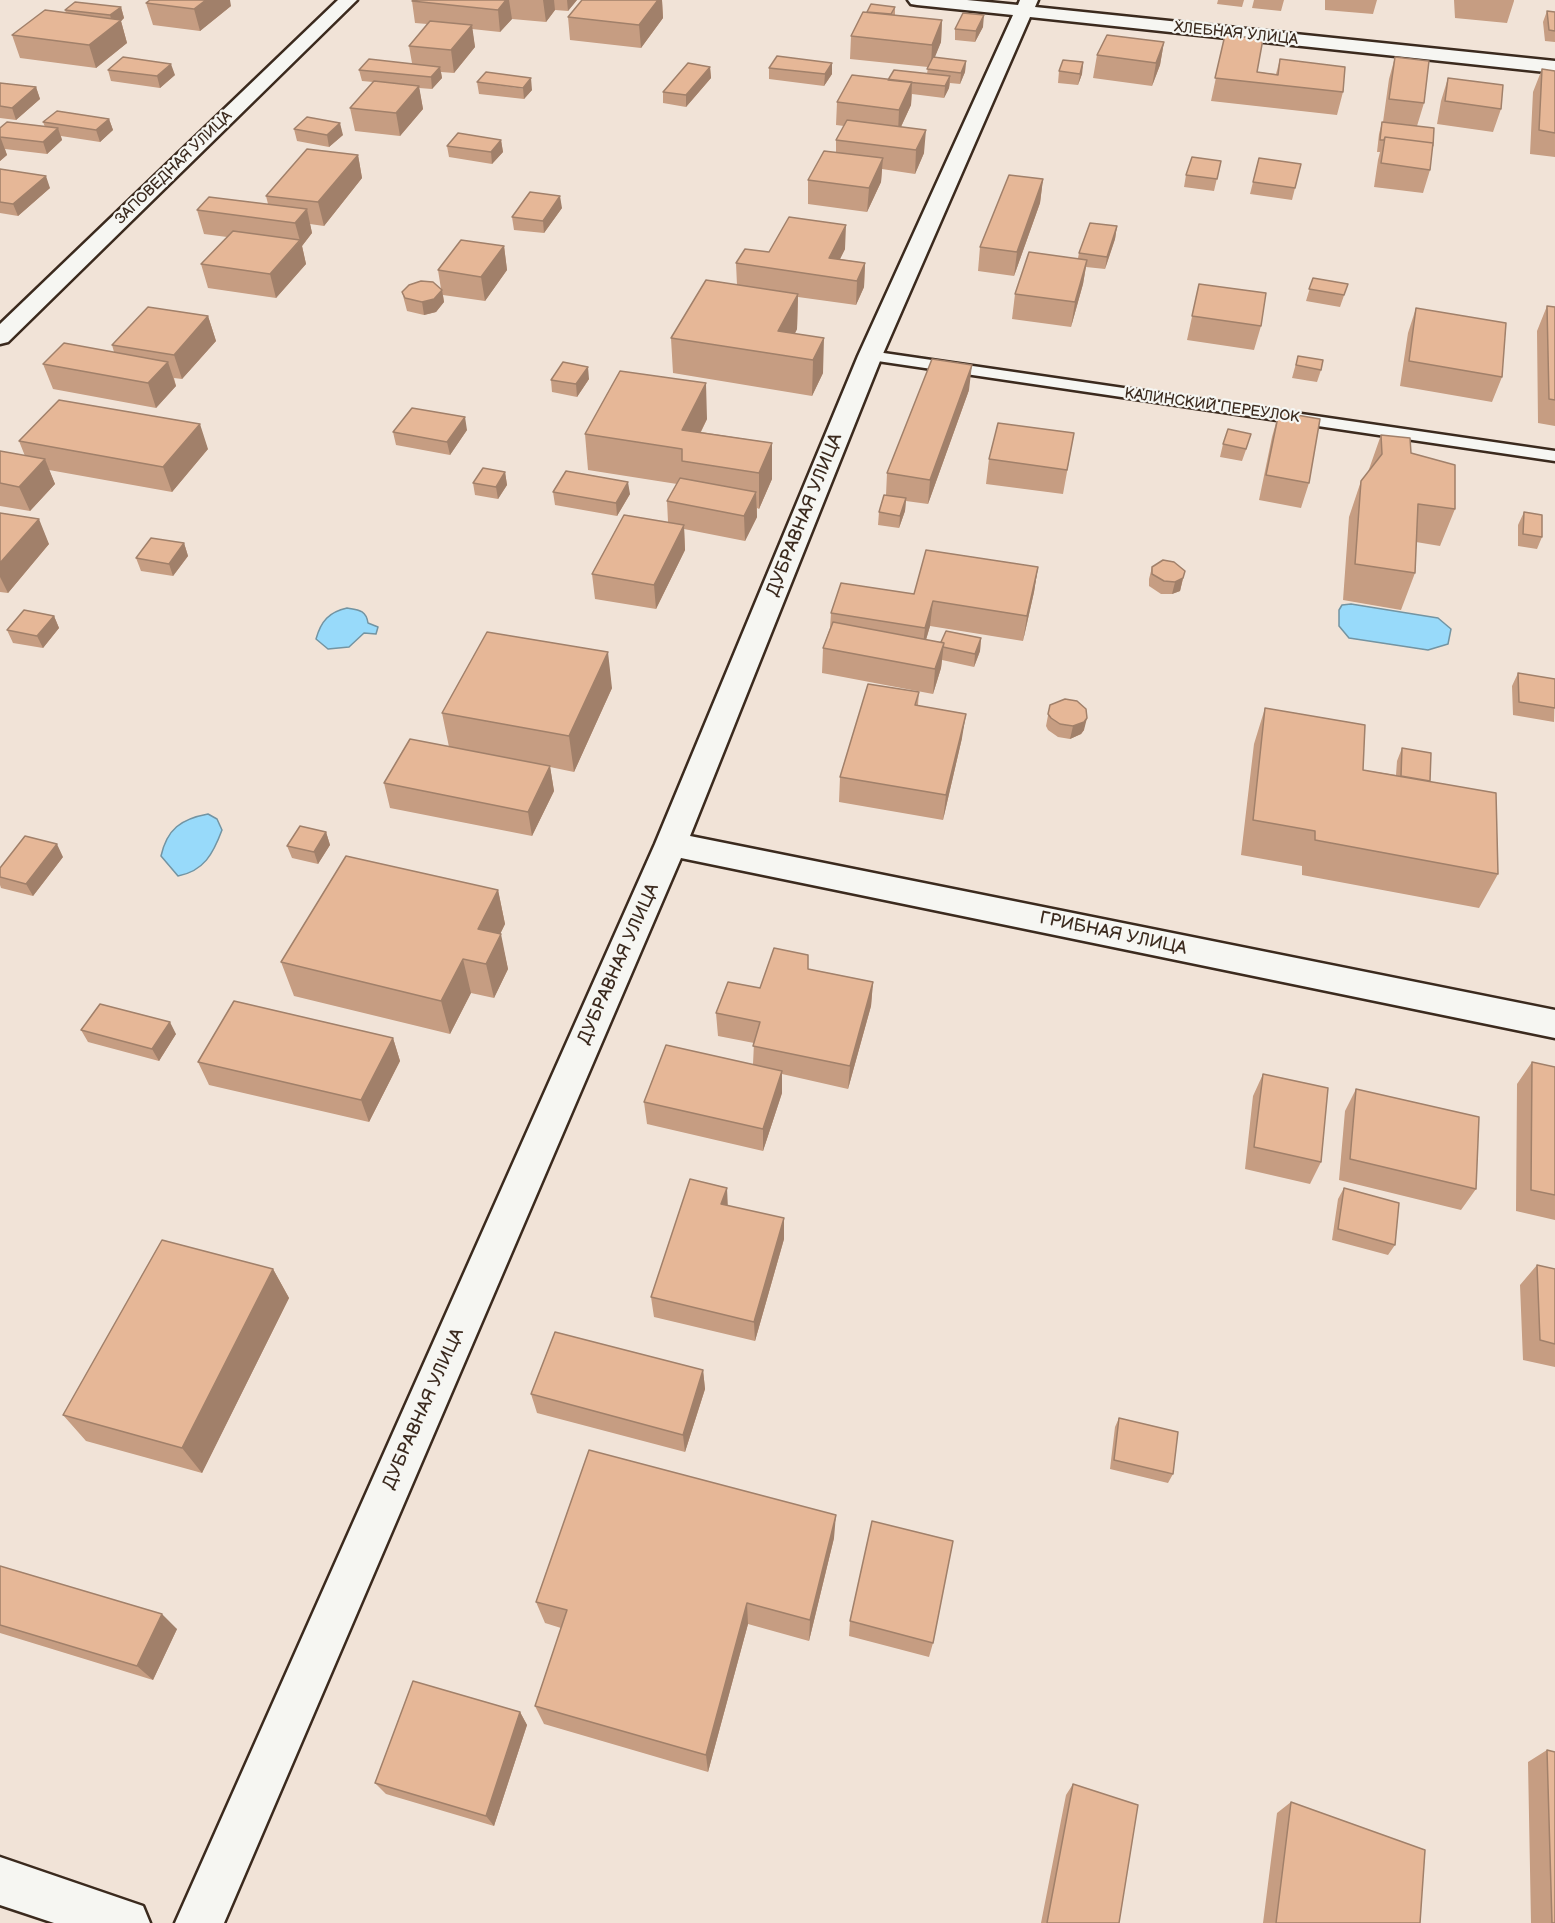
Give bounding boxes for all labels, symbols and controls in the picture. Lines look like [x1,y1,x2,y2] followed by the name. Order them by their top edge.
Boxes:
[1173,19,1299,49] street label: ХЛЕБНАЯ УЛИЦА
[112,107,236,229] street label: ЗАПОВЕДНАЯ УЛИЦА
[1123,385,1301,427] street label: КАЛИНСКИЙ ПЕРЕУЛОК
[762,430,848,600] street label: ДУБРАВНАЯ УЛИЦА
[574,880,664,1048] street label: ДУБРАВНАЯ УЛИЦА
[1037,908,1189,960] street label: ГРИБНАЯ УЛИЦА
[379,1325,469,1493] street label: ДУБРАВНАЯ УЛИЦА

